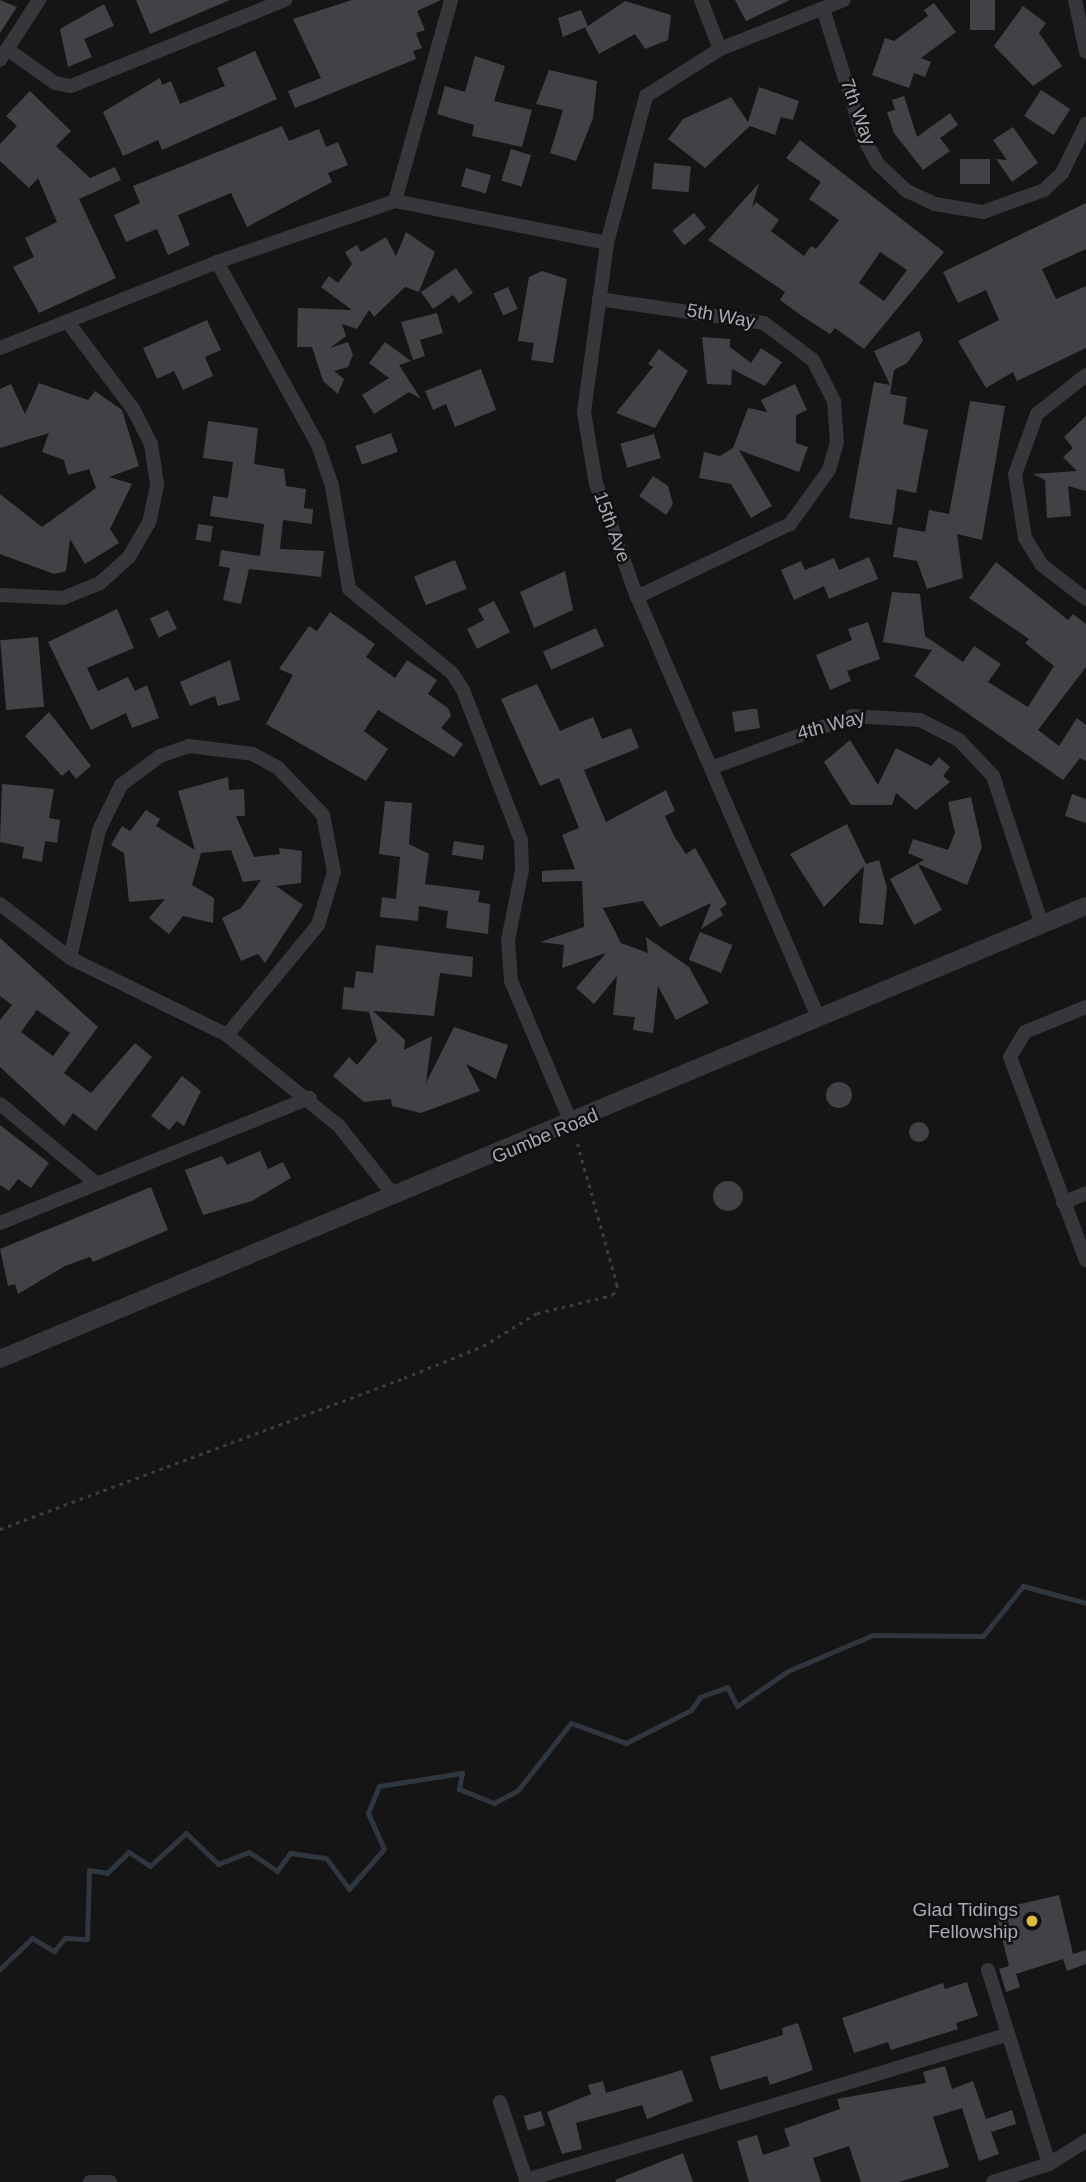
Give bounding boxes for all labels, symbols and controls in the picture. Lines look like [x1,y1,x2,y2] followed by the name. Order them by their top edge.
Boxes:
[835,76,881,148] street label: 7th Way
[685,299,757,333] street label: 5th Way
[589,488,635,566] street label: 15th Ave
[795,705,867,745] street label: 4th Way
[489,1103,601,1169] street label: Gumbe Road
[912,1899,1018,1943] place label: Glad Tidings Fellowship
[1024,1913,1040,1929] marker: Glad Tidings Fellowship

